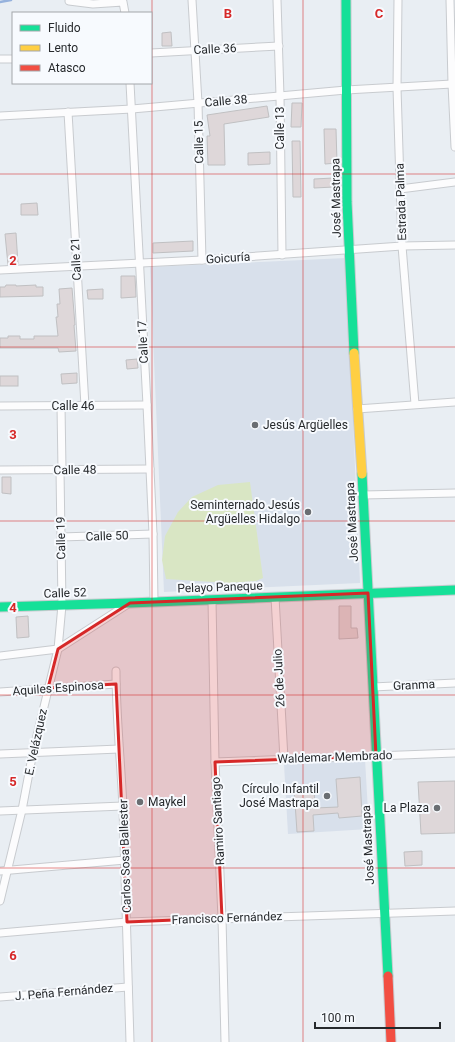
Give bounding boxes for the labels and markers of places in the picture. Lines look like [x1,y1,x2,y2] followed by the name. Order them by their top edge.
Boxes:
[263,418,348,432] place label: Jesús Argüelles
[250,420,260,430] marker: Jesús Argüelles
[190,498,300,526] place label: Seminternado Jesús Argüelles Hidalgo
[303,507,313,517] marker: Seminternado Jesús Argüelles Hidalgo
[239,782,319,810] place label: Círculo Infantil José Mastrapa
[322,791,332,801] marker: Círculo Infantil José Mastrapa
[148,795,186,809] place label: Maykel
[135,797,145,807] marker: Maykel
[384,801,429,815] place label: La Plaza
[432,803,442,813] marker: La Plaza

